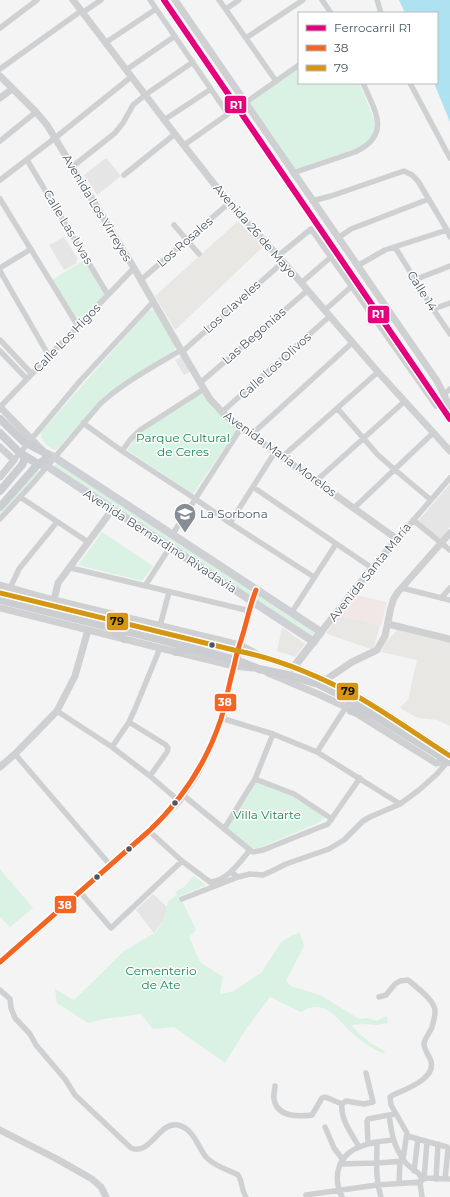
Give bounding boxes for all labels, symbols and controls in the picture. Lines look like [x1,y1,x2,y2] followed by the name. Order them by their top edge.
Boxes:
[298,12,438,84] legend
[334,20,411,35] text: Ferrocarril R1
[334,40,349,55] text: 38
[334,60,348,75] text: 79
[224,95,247,114] line badge: R1
[230,98,242,112] text: R1
[59,151,135,264] street label: Avenida Los Virreyes
[211,181,300,281] street label: Avenida 26 de Mayo
[40,187,97,267] street label: Calle Las Uvas
[154,213,216,270] street label: Los Rosales
[404,268,441,314] street label: Calle 14
[200,277,264,336] street label: Los Claveles
[30,300,104,375] street label: Calle Los Higos
[219,304,289,367] street label: Las Begonias
[367,305,390,324] line badge: R1
[372,307,384,321] text: R1
[235,329,314,402] street label: Calle Los Olivos
[221,408,340,500] street label: Avenida María Morelos
[136,430,230,459] park label: Parque Cultural de Ceres
[81,485,240,596] street label: Avenida Bernardino Rivadavia
[172,501,198,534] school or university icon: La Sorbona
[200,506,268,521] place label: La Sorbona
[325,519,414,624] street label: Avenida Santa María
[106,612,129,631] line badge: 79
[110,614,124,628] text: 79
[207,640,217,650] unlabelled marker
[336,682,359,701] line badge: 79
[341,684,355,698] text: 79
[214,693,237,712] line badge: 38
[217,695,232,709] text: 38
[170,798,180,808] unlabelled marker
[233,807,301,822] park label: Villa Vitarte
[124,844,134,854] unlabelled marker
[92,872,102,882] unlabelled marker
[54,895,77,914] line badge: 38
[57,898,72,912] text: 38
[126,963,196,992] park label: Cementerio de Ate

